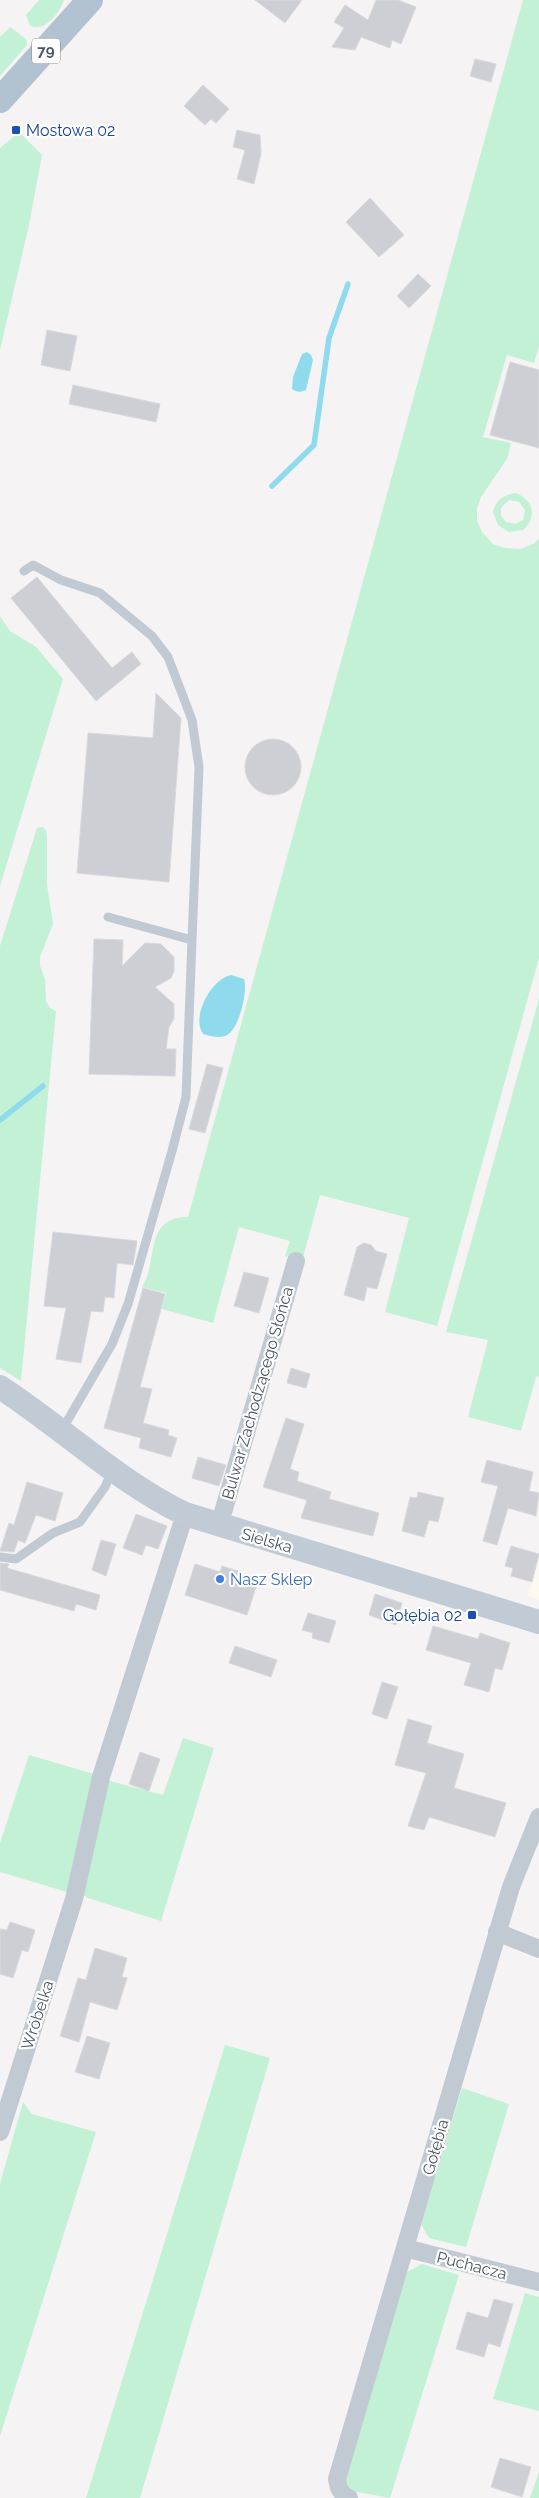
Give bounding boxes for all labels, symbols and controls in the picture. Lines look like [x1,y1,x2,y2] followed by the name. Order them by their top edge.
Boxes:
[32,38,60,64] road number: 79
[26,121,115,140] place label: Mostowa 02
[10,124,22,136] marker: Mostowa 02
[218,1285,297,1502] street label: Bulwar Zachodzącego Słońca
[239,1524,294,1557] street label: Sielska
[230,1570,313,1589] place label: Nasz Sklep
[214,1573,226,1585] marker: Nasz Sklep
[383,1606,462,1625] place label: Gołębia 02
[466,1609,478,1621] marker: Gołębia 02
[17,1978,58,2052] street label: Wróbelka
[418,2117,452,2177] street label: Gołębia
[435,2248,509,2283] street label: Puchacza

